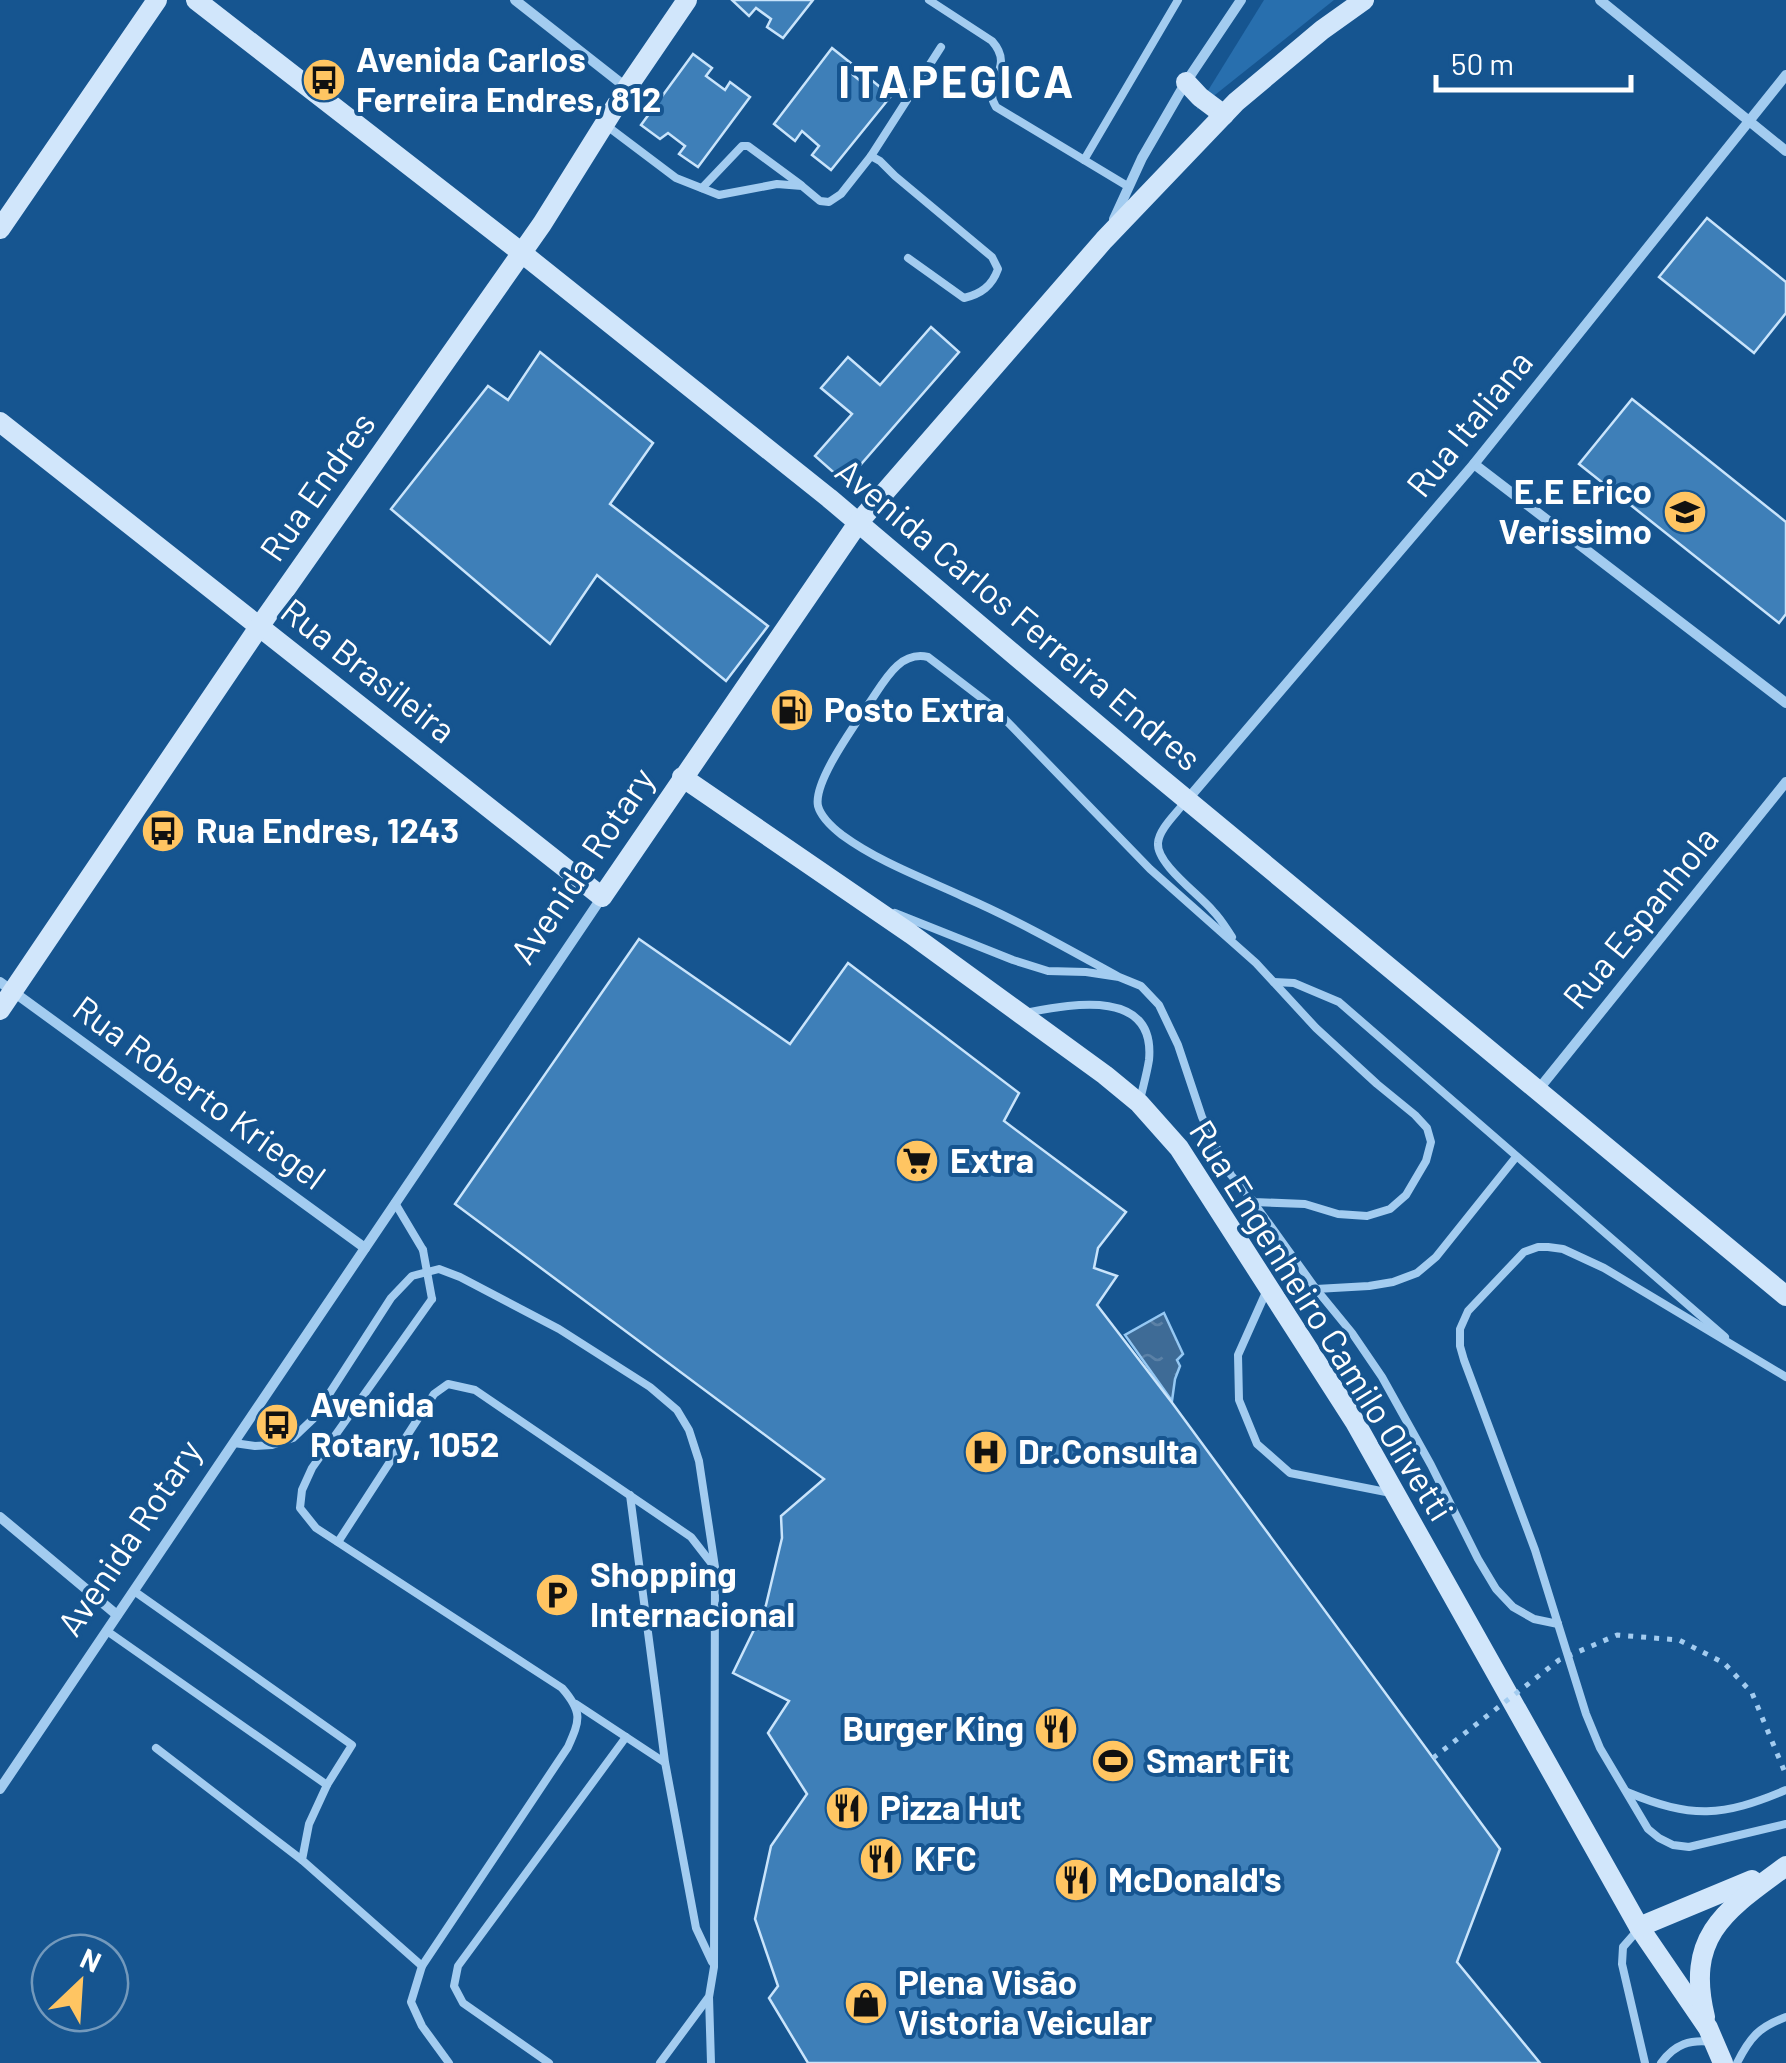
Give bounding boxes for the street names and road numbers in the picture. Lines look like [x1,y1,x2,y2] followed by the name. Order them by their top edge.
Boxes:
[1397,341,1540,504] street label: Rua Italiana
[250,403,383,568] street label: Rua Endres
[828,448,1210,779] street label: Avenida Carlos Ferreira Endres
[274,588,465,750] street label: Rua Brasileira
[500,759,662,971] street label: Avenida Rotary
[1553,817,1726,1017] street label: Rua Espanhola
[66,986,335,1197] street label: Rua Roberto Kriegel
[1182,1112,1464,1528] street label: Rua Engenheiro Camilo Olivetti
[47,1431,209,1643] street label: Avenida Rotary

